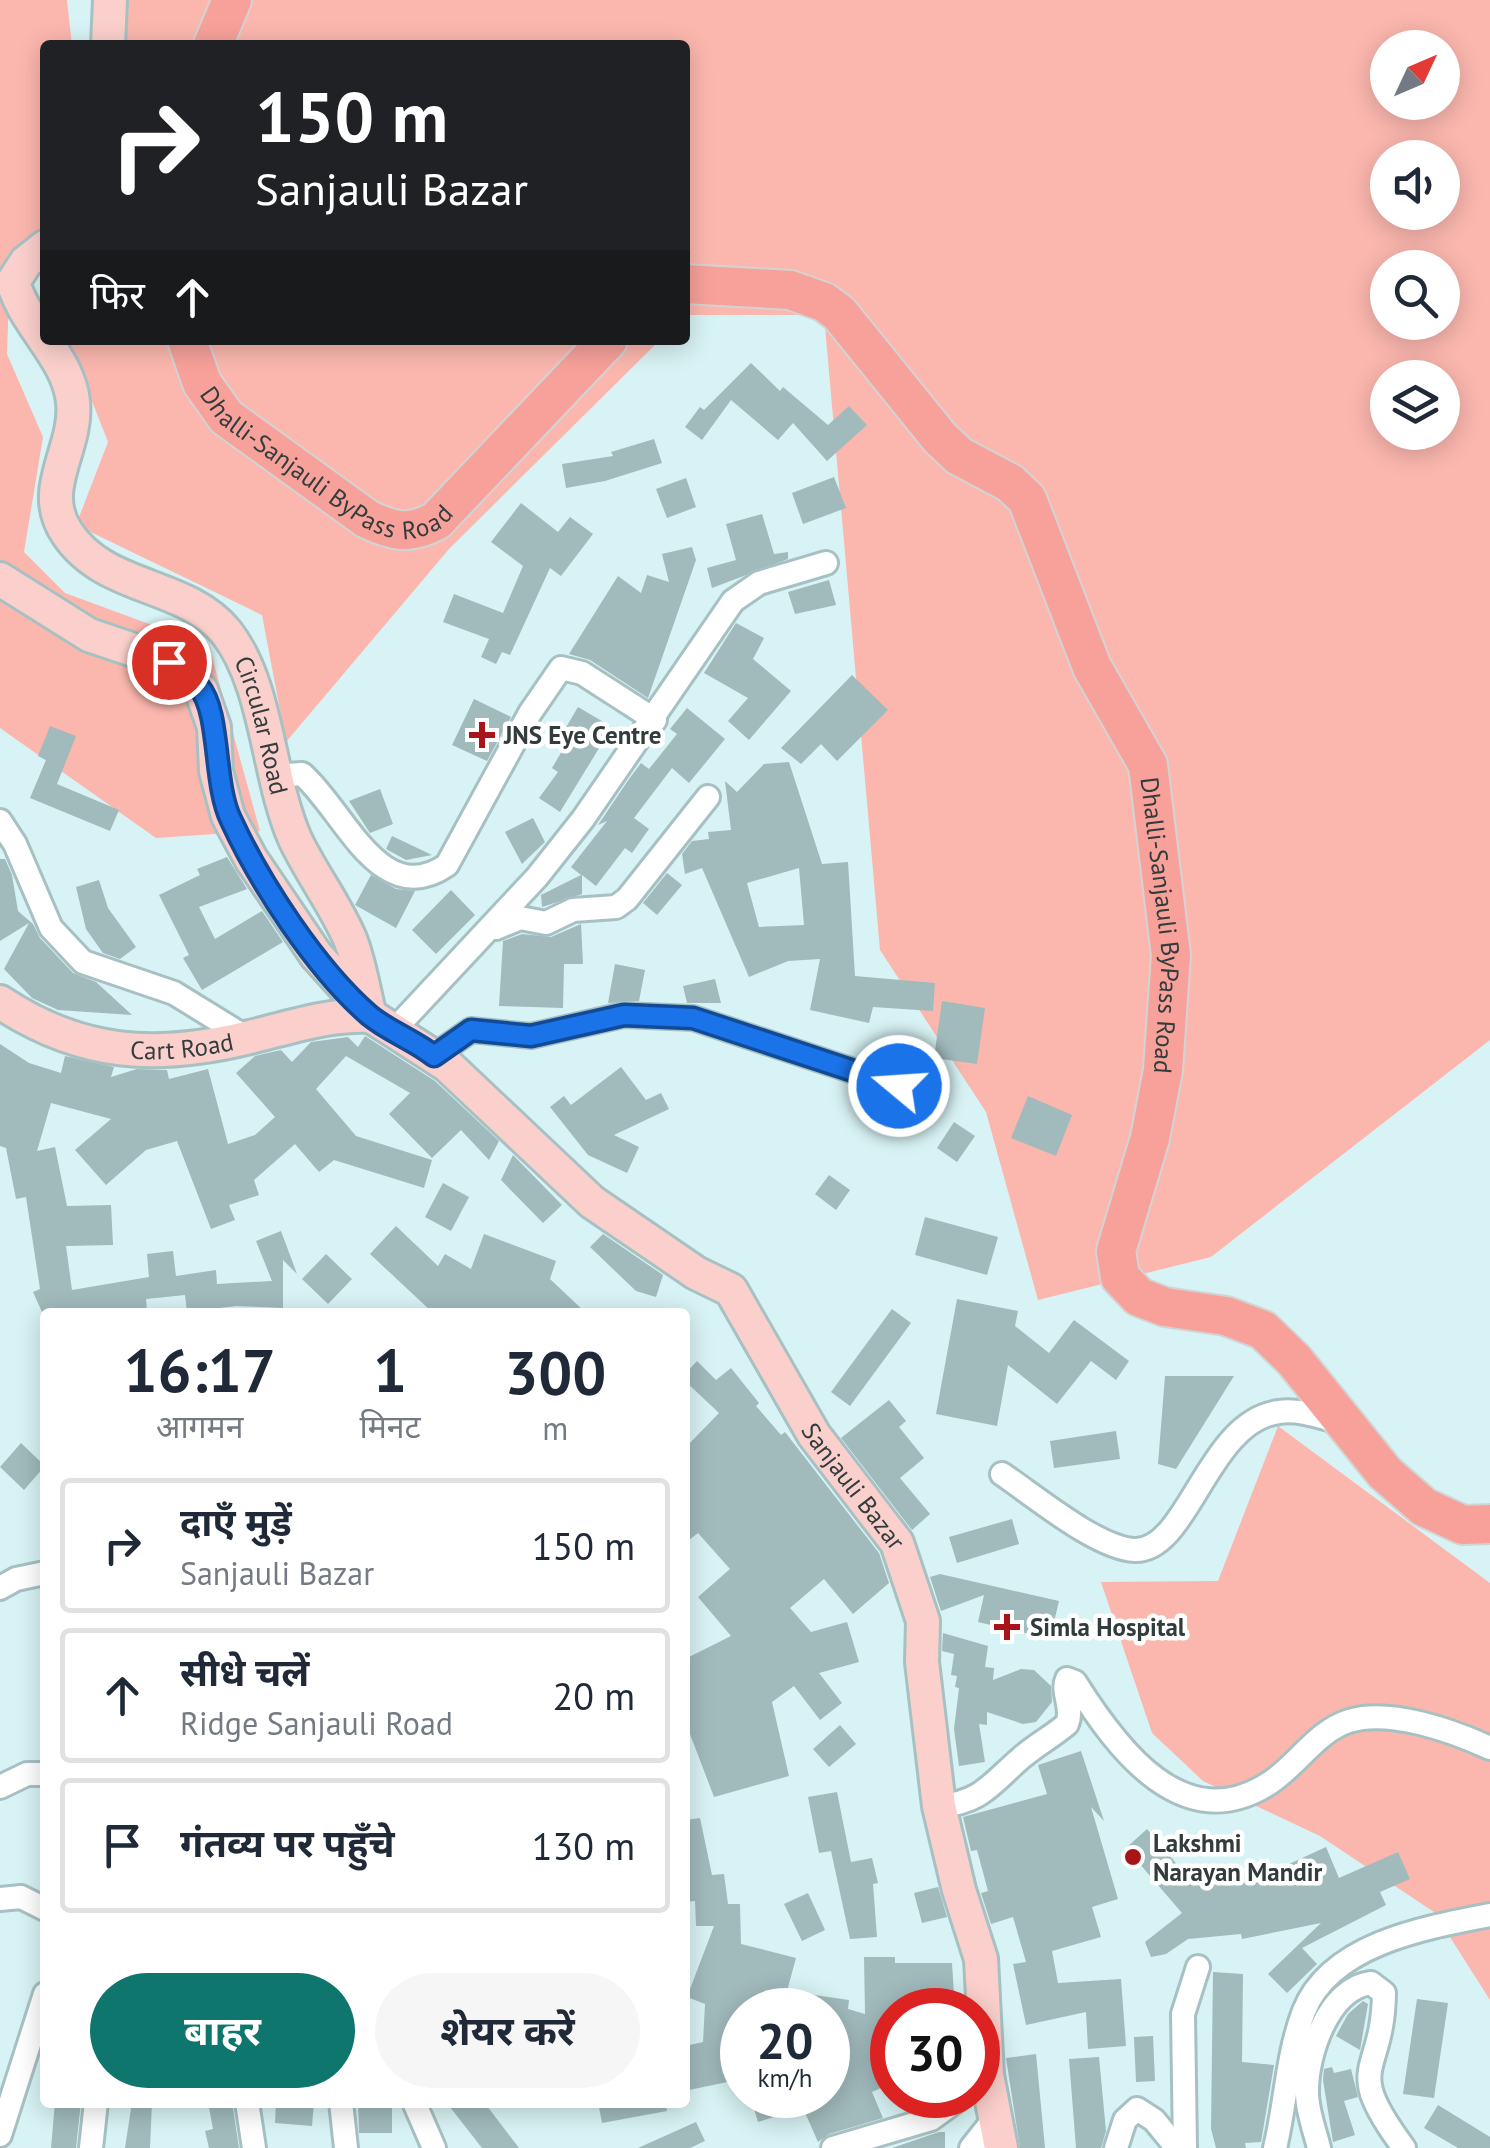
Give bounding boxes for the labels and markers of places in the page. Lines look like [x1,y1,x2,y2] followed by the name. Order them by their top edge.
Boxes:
[127,620,212,705] pin
[503,719,661,751] place label: JNS Eye Centre
[469,722,495,748] marker: JNS Eye Centre
[1030,1611,1186,1643] place label: Simla Hospital
[994,1614,1020,1640] marker: Simla Hospital
[1153,1827,1323,1888] place label: Lakshmi Narayan Mandir
[1122,1846,1144,1868] marker: Lakshmi Narayan Mandir

